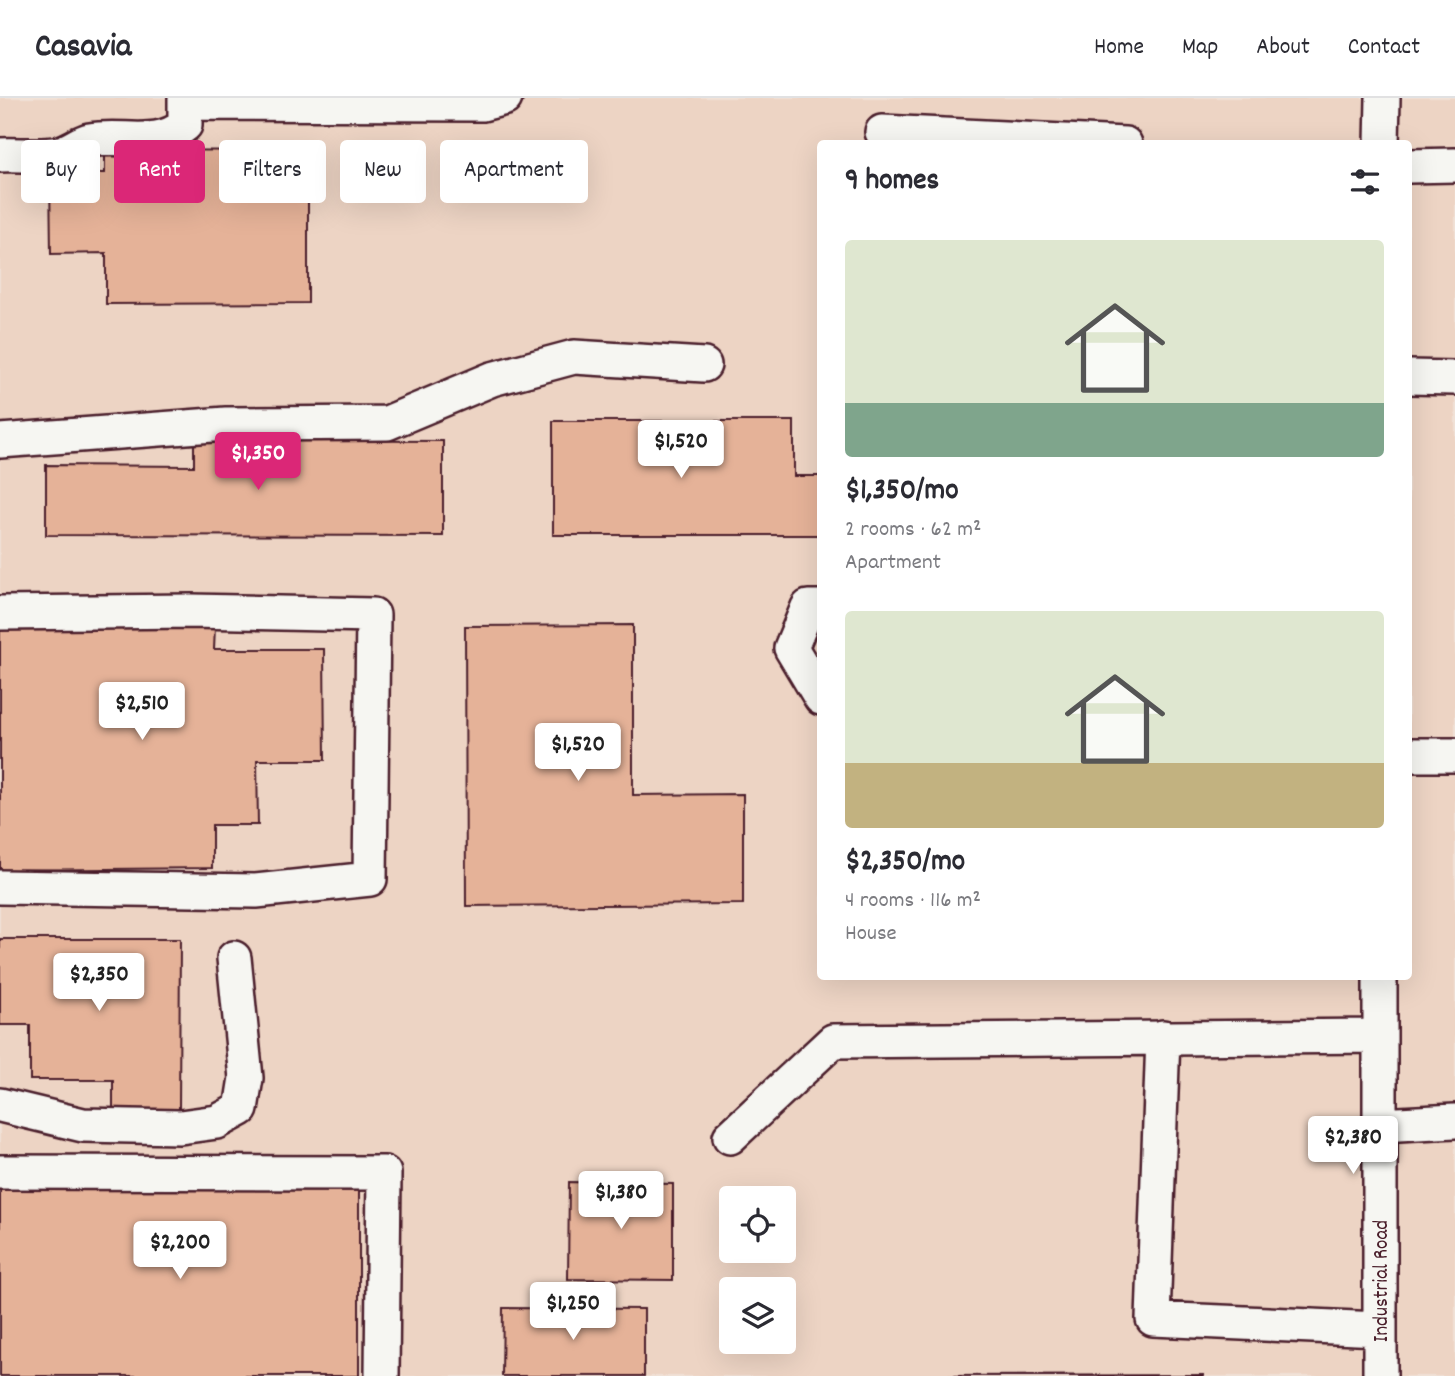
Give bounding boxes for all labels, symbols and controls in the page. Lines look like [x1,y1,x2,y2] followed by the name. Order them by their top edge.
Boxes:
[35,25,131,72] text: Casavia
[1094,31,1144,65] text: Home
[1182,31,1218,65] text: Map
[1256,31,1310,65] text: About
[1348,31,1420,65] text: Contact
[21,140,100,203] chip: Buy
[114,140,205,203] chip: Rent
[219,140,326,203] chip: Filters
[340,140,426,203] chip: New
[440,140,588,203] chip: Apartment
[845,161,939,204] text: 9 homes
[1346,163,1384,201] icon: filters
[1052,285,1178,411] icon: home
[624,420,738,480] pin: $1,520
[654,426,708,459] text: $1,520
[201,432,315,492] pin: $1,350
[231,438,285,471] text: $1,350
[845,471,959,514] text: $1,350/mo
[845,514,981,547] text: 2 rooms · 62 m²
[845,547,941,580] text: Apartment
[1052,656,1178,782] icon: home
[85,682,199,742] pin: $2,510
[115,688,169,721] text: $2,510
[521,724,635,783] pin: $1,520
[551,729,605,762] text: $1,520
[845,842,965,885] text: $2,350/mo
[845,885,981,918] text: 4 rooms · 116 m²
[845,918,897,951] text: House
[42,954,156,1013] pin: $2,350
[69,959,129,992] text: $2,350
[1296,1116,1410,1176] pin: $2,380
[1324,1122,1382,1155] text: $2,380
[564,1172,678,1231] pin: $1,380
[594,1177,648,1210] text: $1,380
[719,1186,796,1354] map controls
[719,1186,796,1263] button: locate
[1368,1220,1398,1342] street label: Industrial Road
[123,1222,237,1281] pin: $2,200
[149,1227,211,1260] text: $2,200
[719,1277,796,1354] button: layers
[516,1282,630,1342] pin: $1,250
[546,1288,600,1321] text: $1,250

